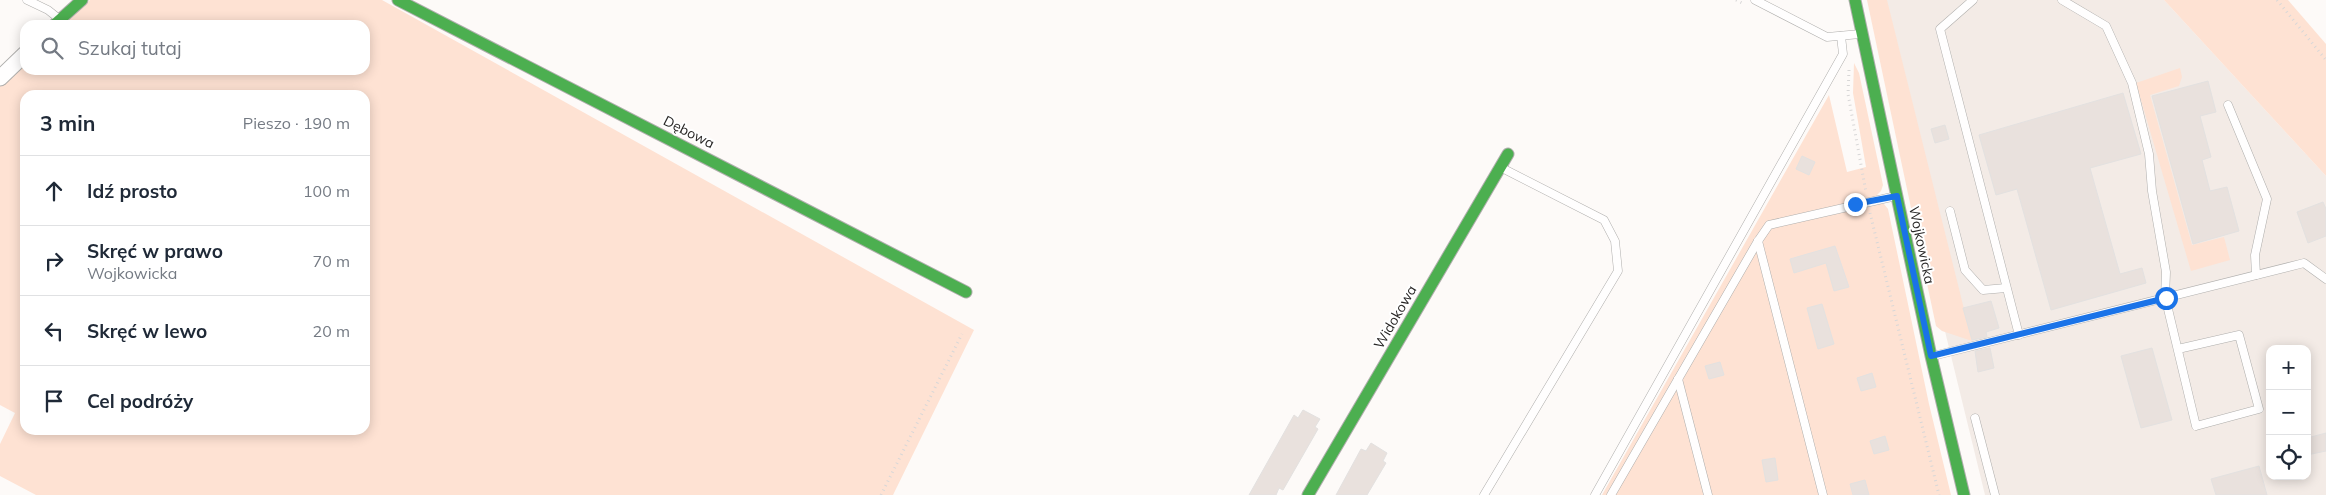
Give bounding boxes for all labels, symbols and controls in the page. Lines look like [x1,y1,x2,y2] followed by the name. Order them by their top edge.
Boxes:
[20,20,370,75] search box
[38,34,66,62] icon: search
[78,36,181,60] text: Szukaj tutaj
[40,110,95,136] text: 3 min
[661,112,717,152] street label: Dębowa
[243,113,350,133] text: Pieszo · 190 m
[40,177,68,205] icon: ahead
[87,179,178,203] text: Idź prosto
[303,181,350,201] text: 100 m
[1844,193,1867,216] route end
[1905,205,1939,285] street label: Wojkowicka
[87,239,223,263] text: Skręć w prawo
[40,247,68,275] icon: right
[313,251,350,271] text: 70 m
[87,263,177,283] text: Wojkowicka
[1370,282,1420,352] street label: Widokowa
[2155,287,2178,310] route start
[40,317,68,345] icon: left
[87,319,207,343] text: Skręć w lewo
[313,321,350,341] text: 20 m
[2266,345,2311,480] map controls
[2266,345,2311,390] button: +
[40,387,68,415] icon: arrive
[87,389,193,413] text: Cel podróży
[2266,390,2311,435] button: −
[2266,435,2311,480] button: locate

